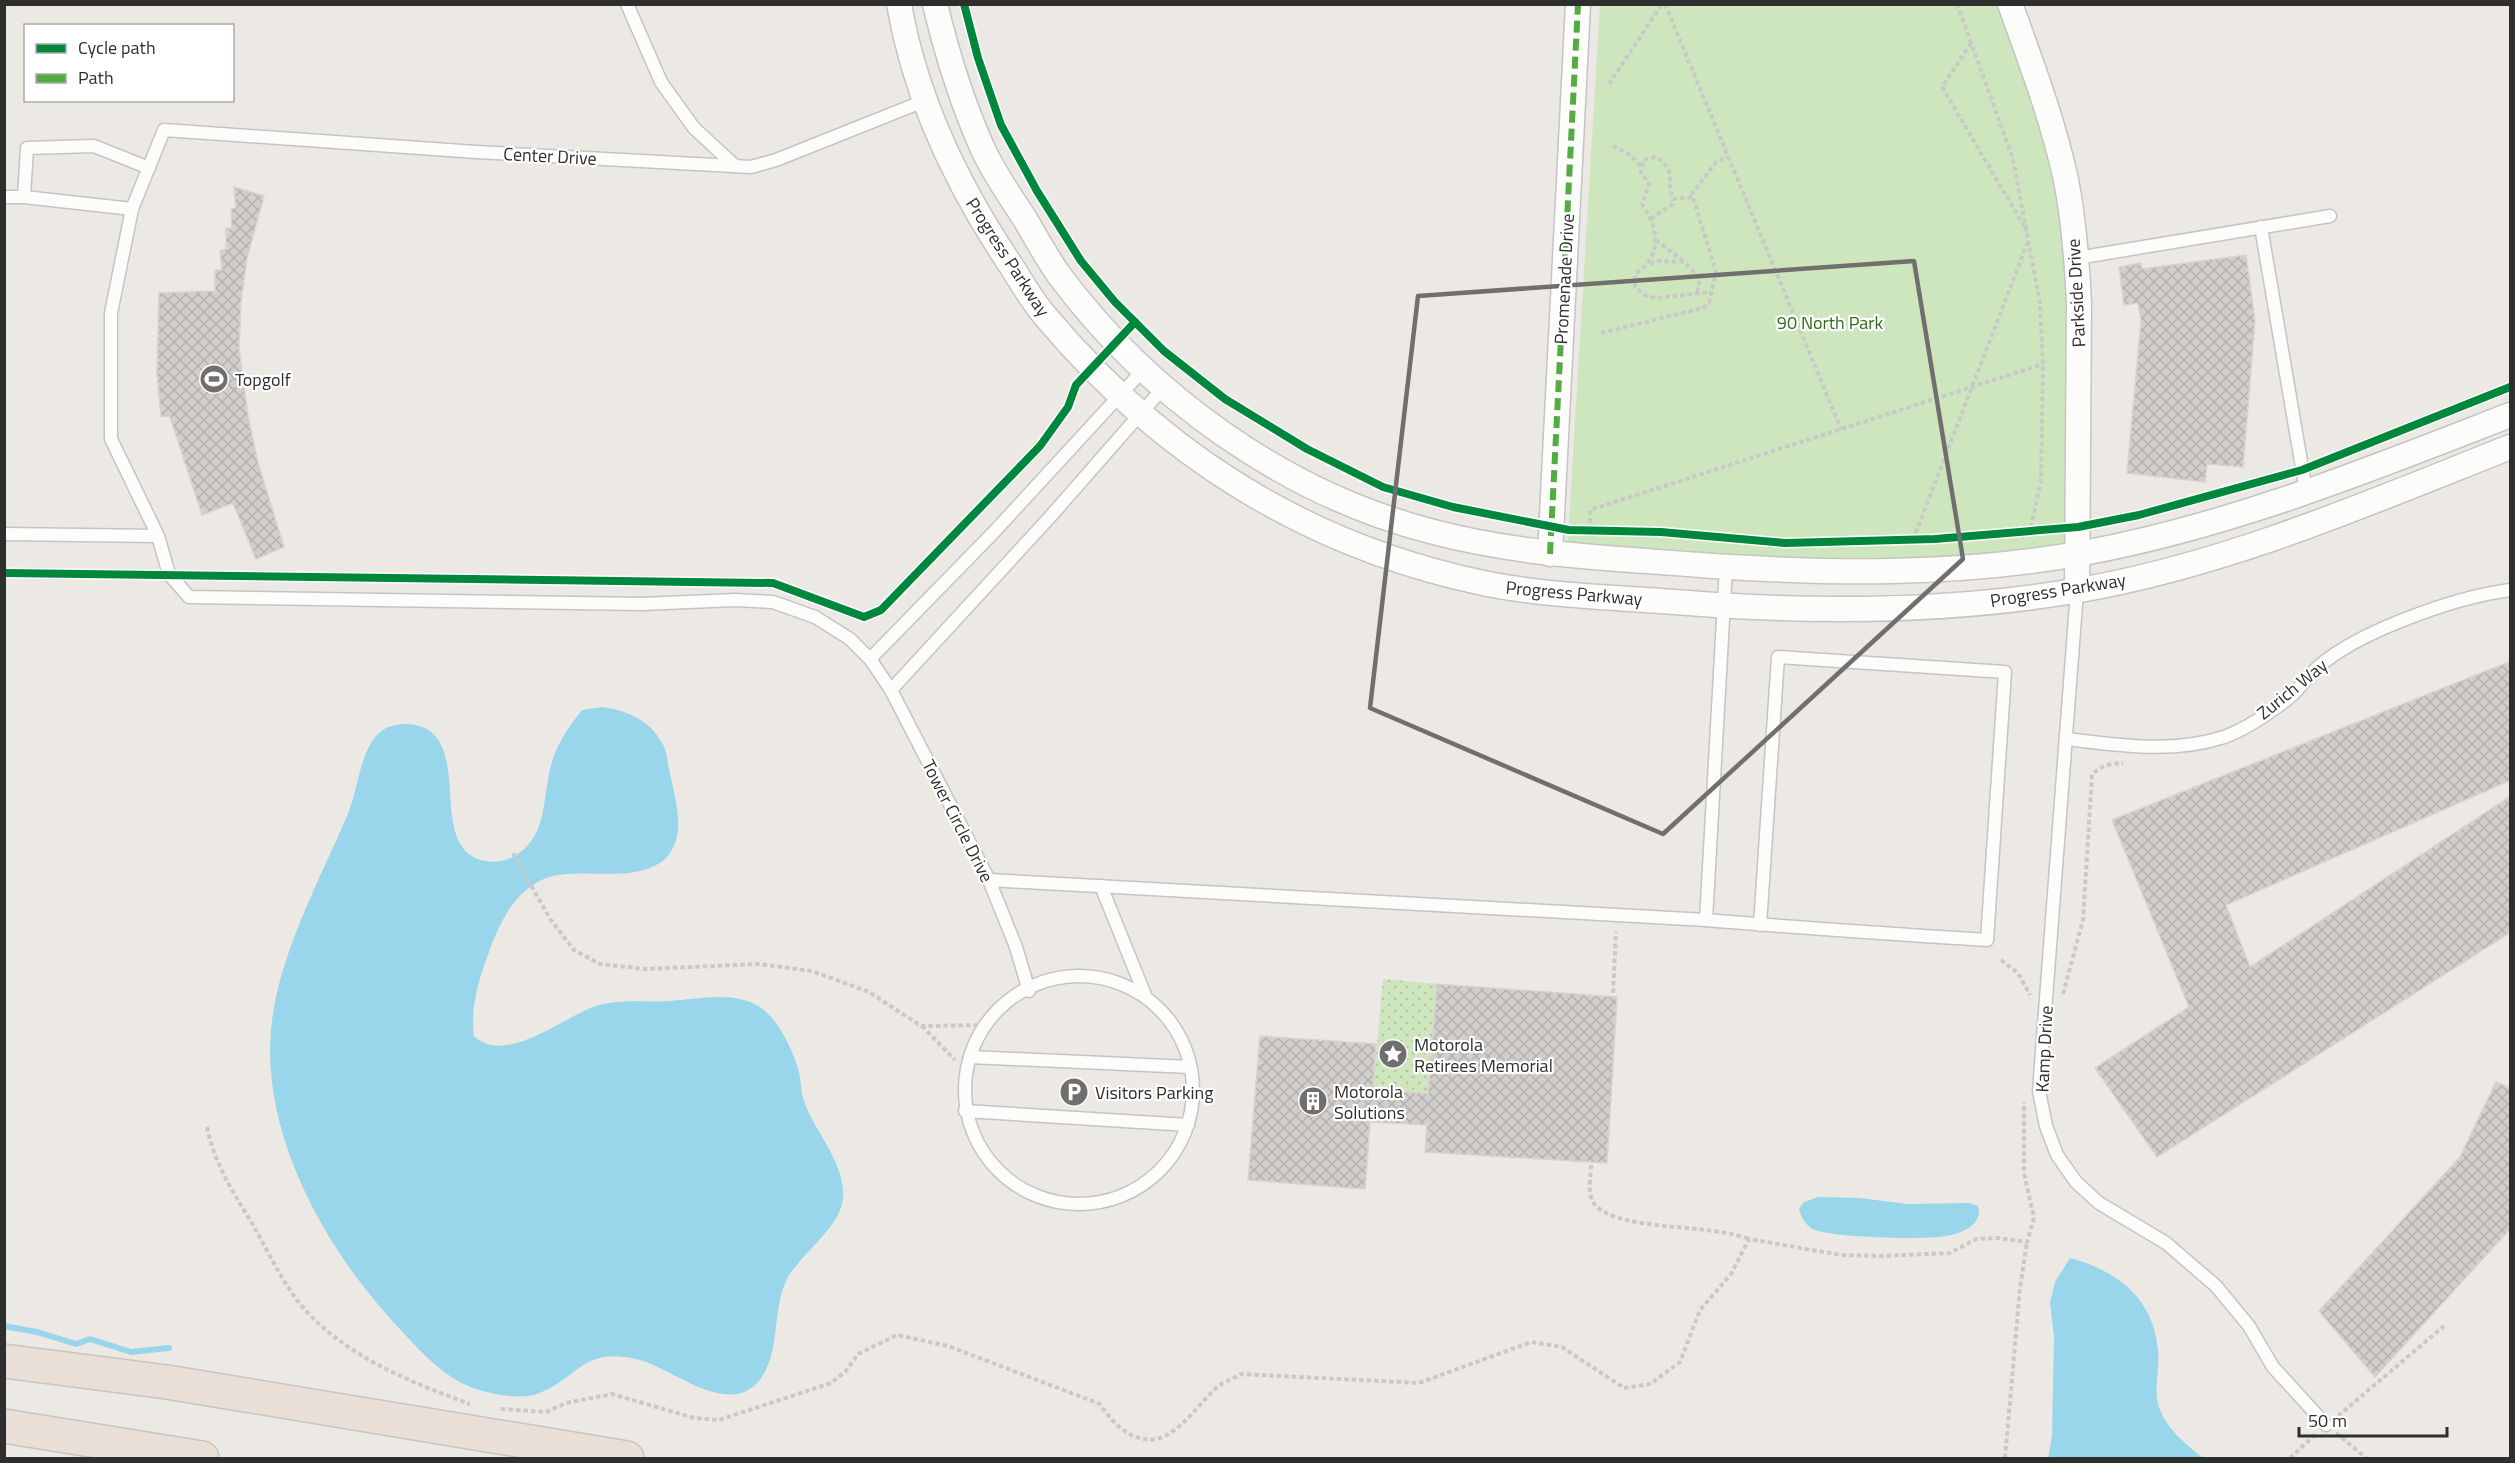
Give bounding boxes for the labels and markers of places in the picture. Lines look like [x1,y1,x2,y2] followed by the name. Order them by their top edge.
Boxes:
[198,363,230,395] sports icon: Topgolf
[235,366,291,393] place label: Topgolf
[1414,1031,1553,1079] place label: Motorola Retirees Memorial
[1377,1038,1409,1070] place icon: Motorola Retirees Memorial
[1058,1076,1090,1108] parking icon: Visitors Parking
[1334,1078,1405,1126] place label: Motorola Solutions
[1095,1079,1213,1106] place label: Visitors Parking
[1297,1085,1329,1117] building icon: Motorola Solutions

